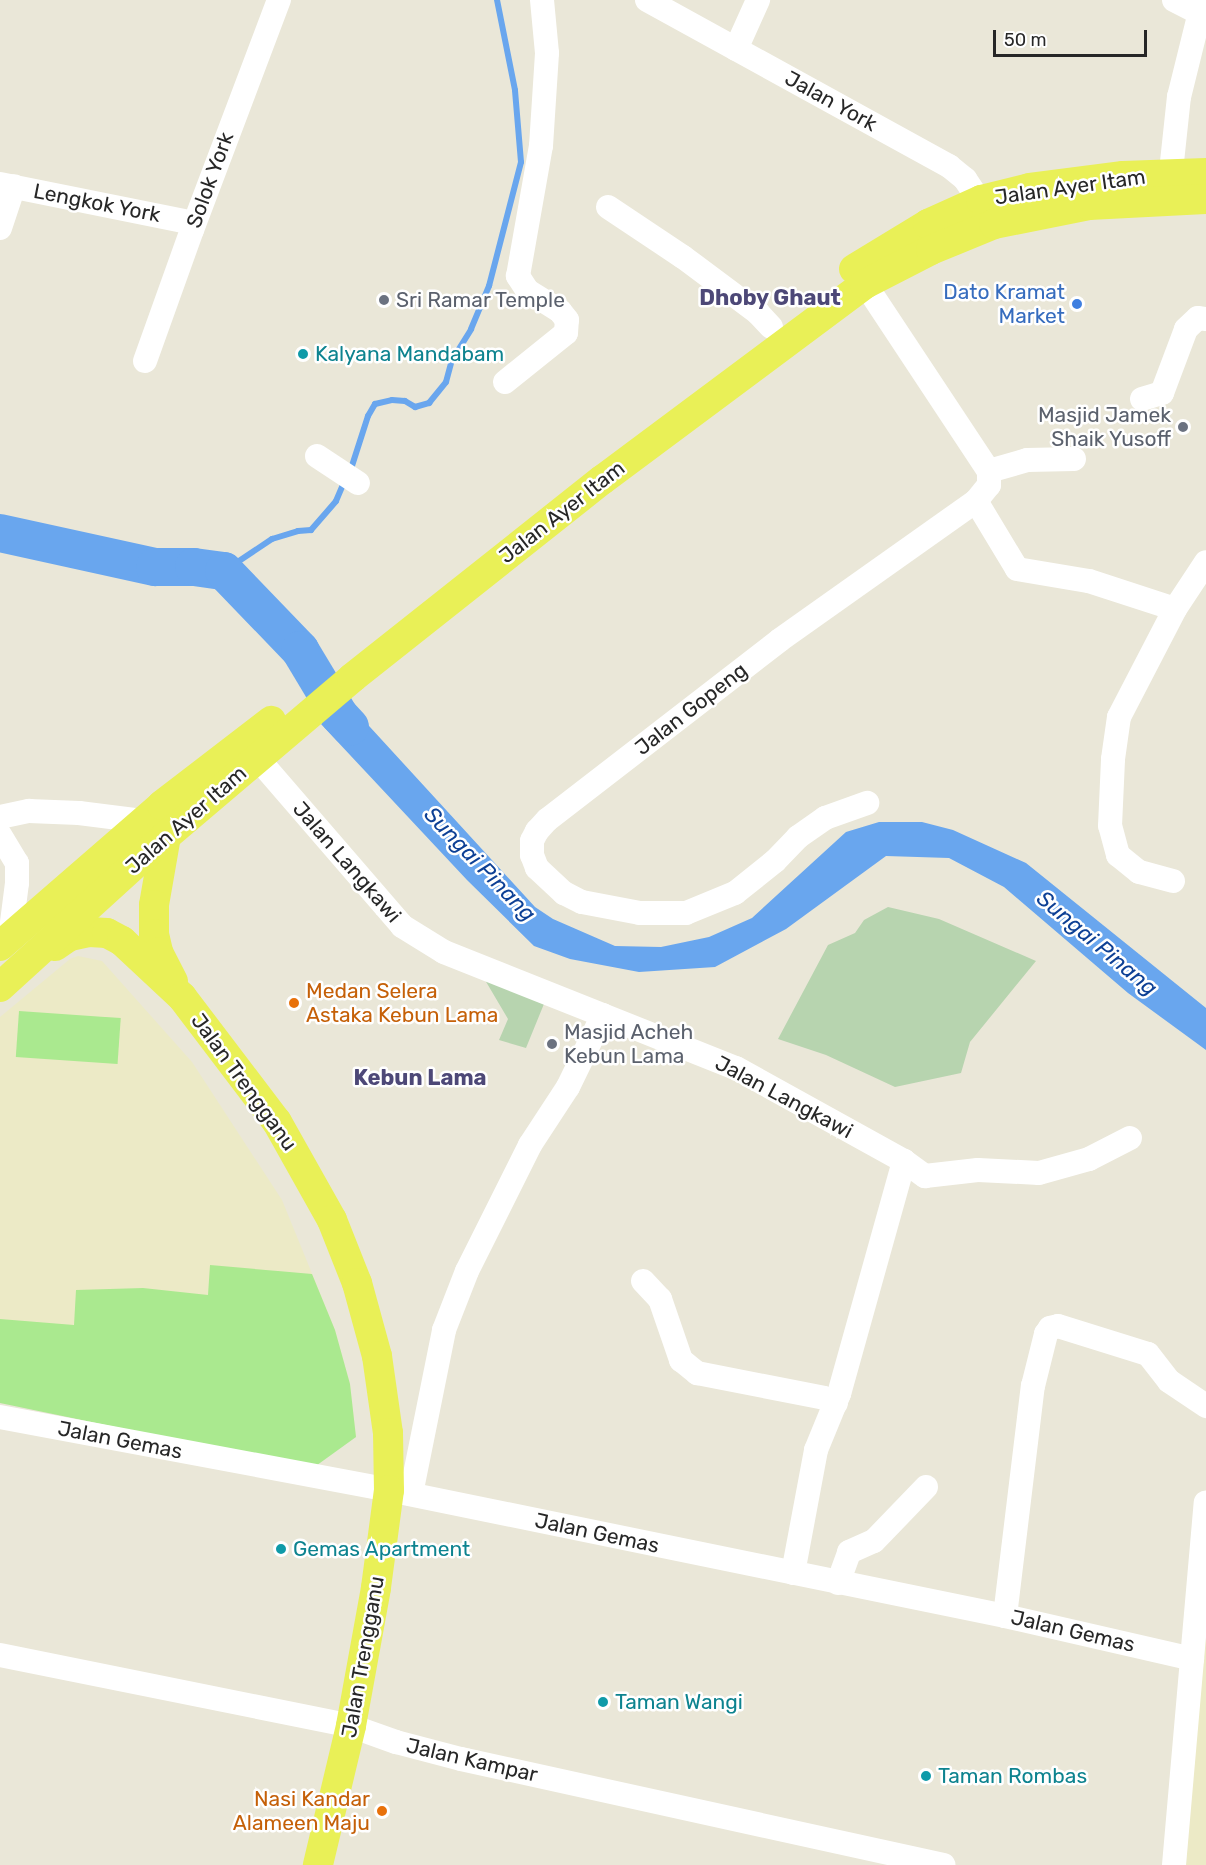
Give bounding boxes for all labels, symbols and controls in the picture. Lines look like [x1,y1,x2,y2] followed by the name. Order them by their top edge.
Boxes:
[996,18,1150,56] scale bar
[1004,29,1047,51] text: 50 m
[780,65,882,137] street label: Jalan York
[181,128,239,232] street label: Solok York
[992,164,1148,210] street label: Jalan Ayer Itam
[31,178,163,228] street label: Lengkok York
[943,279,1065,329] place label: Dato Kramat Market
[699,285,841,311] district label: Dhoby Ghaut
[396,287,566,313] place label: Sri Ramar Temple
[377,293,391,307] marker: Sri Ramar Temple
[1070,297,1084,311] marker: Dato Kramat Market
[315,341,504,367] place label: Kalyana Mandabam
[296,347,310,361] marker: Kalyana Mandabam
[1038,402,1171,452] place label: Masjid Jamek Shaik Yusoff
[1176,420,1190,434] marker: Masjid Jamek Shaik Yusoff
[494,455,630,569] street label: Jalan Ayer Itam
[630,657,752,761] street label: Jalan Gopeng
[120,760,252,880] street label: Jalan Ayer Itam
[288,796,406,928] street label: Jalan Langkawi
[419,801,541,927] water label: Sungai Pinang
[1031,885,1163,1001] water label: Sungai Pinang
[306,978,498,1028] place label: Medan Selera Astaka Kebun Lama
[287,996,301,1010] marker: Medan Selera Astaka Kebun Lama
[186,1008,302,1156] street label: Jalan Trengganu
[564,1019,694,1069] place label: Masjid Acheh Kebun Lama
[545,1037,559,1051] marker: Masjid Acheh Kebun Lama
[711,1050,857,1144] street label: Jalan Langkawi
[353,1065,487,1091] district label: Kebun Lama
[56,1416,184,1464] street label: Jalan Gemas
[533,1508,661,1558] street label: Jalan Gemas
[293,1536,471,1562] place label: Gemas Apartment
[274,1542,288,1556] marker: Gemas Apartment
[336,1574,390,1740] street label: Jalan Trengganu
[1009,1605,1137,1657] street label: Jalan Gemas
[615,1689,743,1715] place label: Taman Wangi
[596,1695,610,1709] marker: Taman Wangi
[404,1733,540,1787] street label: Jalan Kampar
[938,1763,1087,1789] place label: Taman Rombas
[919,1769,933,1783] marker: Taman Rombas
[233,1786,370,1836] place label: Nasi Kandar Alameen Maju
[375,1804,389,1818] marker: Nasi Kandar Alameen Maju

